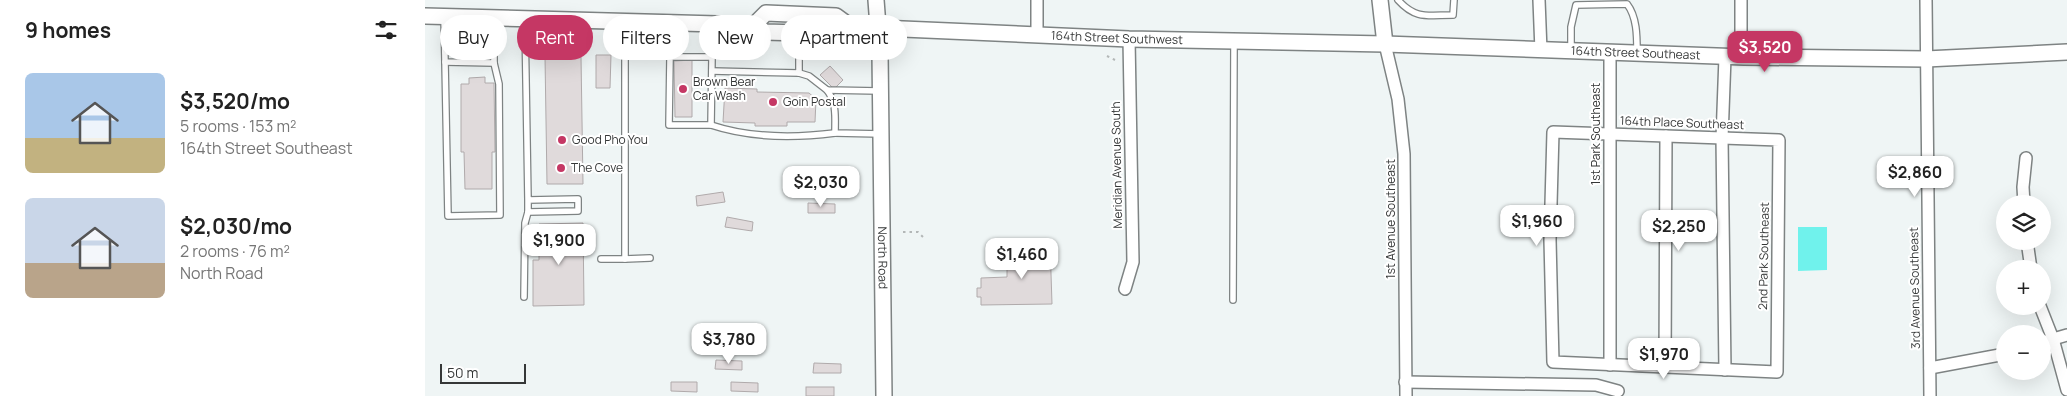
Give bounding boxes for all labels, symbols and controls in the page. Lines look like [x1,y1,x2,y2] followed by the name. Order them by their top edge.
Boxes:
[440,15,507,60] chip: Buy
[517,15,593,60] chip: Rent
[603,15,689,60] chip: Filters
[699,15,771,60] chip: New
[781,15,907,60] chip: Apartment
[25,16,111,44] text: 9 homes
[372,16,400,44] icon: filters
[1051,27,1183,48] street label: 164th Street Southwest
[1724,30,1806,73] pin: $3,520
[1738,36,1792,58] text: $3,520
[1571,42,1701,63] street label: 164th Street Southeast
[693,73,756,104] place label: Brown Bear Car Wash
[1587,82,1604,185] street label: 1st Park Southeast
[677,83,689,95] marker: Brown Bear Car Wash
[180,87,290,115] text: $3,520/mo
[65,93,125,153] icon: home
[783,93,846,110] place label: Goin Postal
[767,96,779,108] marker: Goin Postal
[1107,101,1126,229] street label: Meridian Avenue South
[1620,112,1745,133] street label: 164th Place Southeast
[180,115,296,137] text: 5 rooms · 153 m²
[572,131,648,148] place label: Good Pho You
[556,134,568,146] marker: Good Pho You
[180,137,353,159] text: 164th Street Southeast
[1874,156,1956,198] pin: $2,860
[571,159,623,176] place label: The Cove
[1382,159,1399,279] street label: 1st Avenue Southeast
[1888,161,1942,183] text: $2,860
[555,162,567,174] marker: The Cove
[780,166,862,208] pin: $2,030
[794,171,848,193] text: $2,030
[1996,195,2051,380] map controls
[1996,195,2051,250] button: layers
[1754,202,1773,310] street label: 2nd Park Southeast
[1496,204,1578,247] pin: $1,960
[1511,210,1563,232] text: $1,960
[1638,210,1720,252] pin: $2,250
[180,212,292,240] text: $2,030/mo
[1652,215,1706,237] text: $2,250
[65,218,125,278] icon: home
[518,224,600,266] pin: $1,900
[874,226,892,289] street label: North Road
[1905,227,1924,349] street label: 3rd Avenue Southeast
[533,229,585,251] text: $1,900
[981,238,1063,280] pin: $1,460
[180,240,290,262] text: 2 rooms · 76 m²
[996,243,1048,265] text: $1,460
[1996,260,2051,315] button: +
[180,262,263,284] text: North Road
[688,322,770,365] pin: $3,780
[1996,325,2051,380] button: −
[702,328,756,350] text: $3,780
[1623,338,1705,380] pin: $1,970
[1639,343,1689,365] text: $1,970
[440,361,526,384] scale bar
[447,363,478,382] text: 50 m

